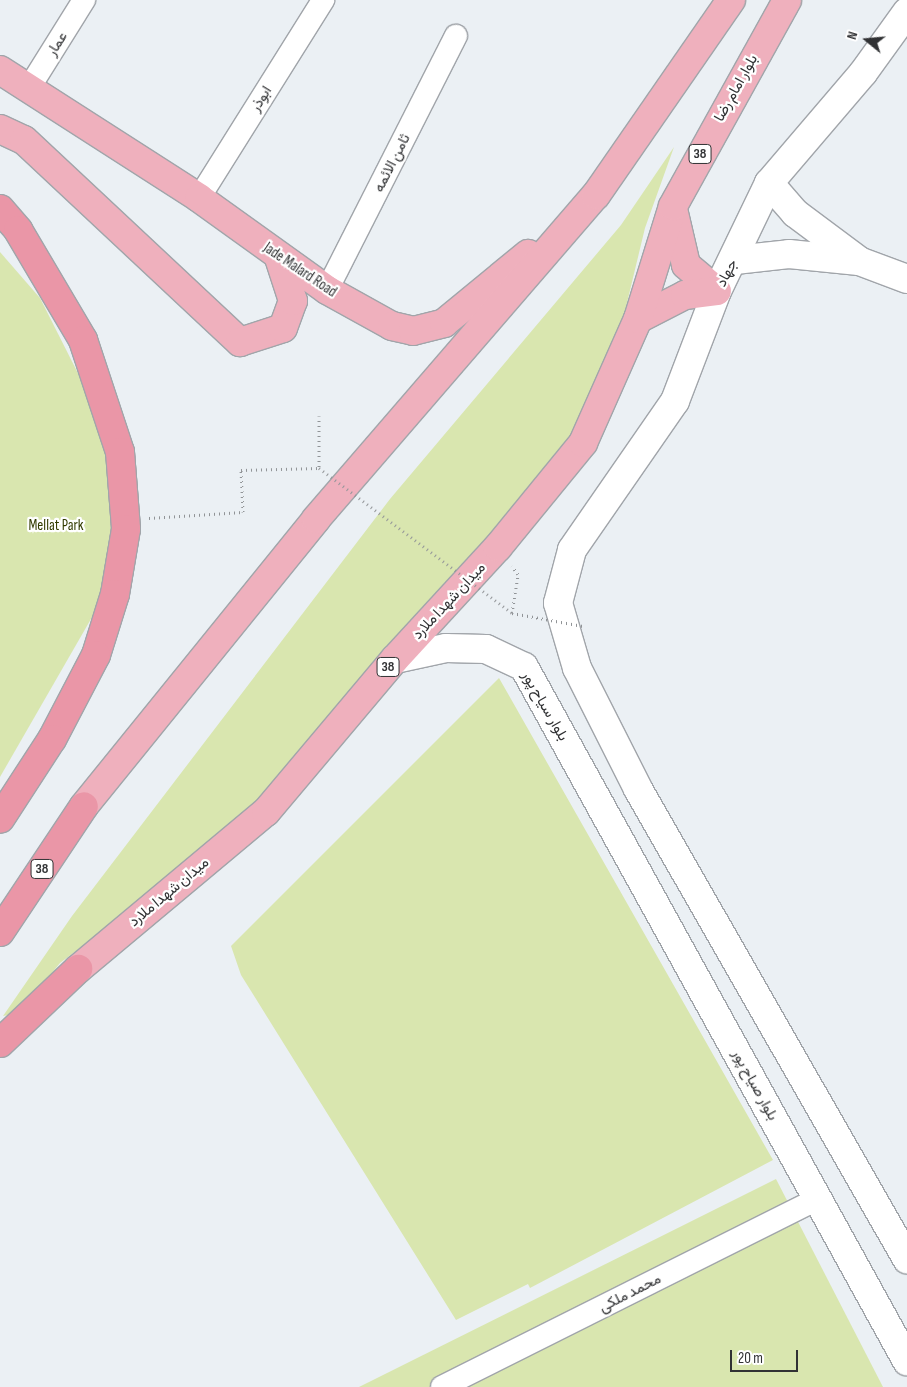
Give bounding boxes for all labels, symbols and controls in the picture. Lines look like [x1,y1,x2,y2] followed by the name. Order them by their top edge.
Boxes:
[842,15,892,65] north arrow
[43,28,71,60] street label: عمار
[843,29,861,42] text: N
[710,51,762,125] street label: بلوار امام رضا
[246,83,276,115] street label: ابوذر
[370,131,414,195] street label: ثامن الائمه
[688,142,712,166] road number: 38
[260,239,340,301] street label: Jade Malard Road
[712,256,742,290] street label: جهاد
[28,517,84,535] park label: Mellat Park
[409,559,489,643] street label: میدان شهدا ملارد
[376,656,400,679] road number: 38
[518,668,572,744] street label: بلوار سیاح پور
[125,853,213,931] street label: میدان شهدا ملارد
[30,858,54,881] road number: 38
[728,1046,782,1124] street label: بلوار صیاح پور
[596,1270,664,1316] street label: محمد ملکی
[732,1340,800,1372] scale bar
[738,1349,763,1368] text: 20 m

